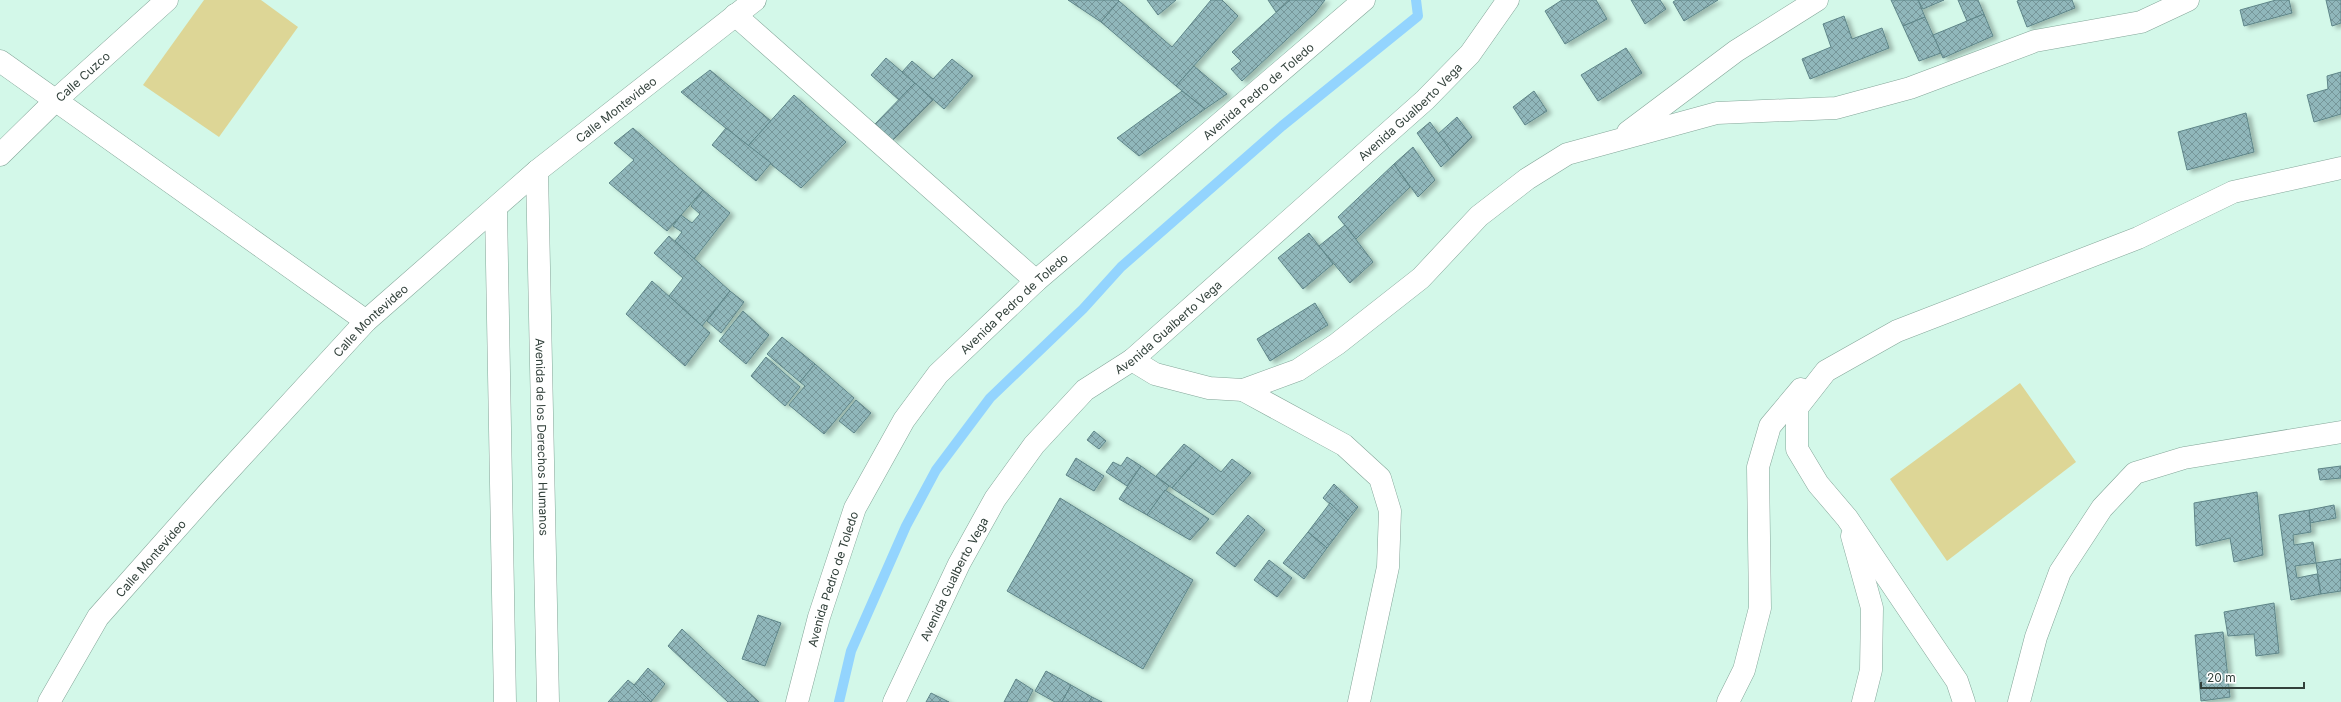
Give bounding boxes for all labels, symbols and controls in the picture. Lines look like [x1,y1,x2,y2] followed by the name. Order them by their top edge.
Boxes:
[1199,39,1317,143] street label: Avenida Pedro de Toledo
[52,48,113,105] street label: Calle Cuzco
[1355,60,1465,163] street label: Avenida Gualberto Vega
[572,73,659,146] street label: Calle Montevideo
[957,250,1071,357] street label: Avenida Pedro de Toledo
[1112,277,1224,377] street label: Avenida Gualberto Vega
[330,280,411,360] street label: Calle Montevideo
[533,338,552,536] street label: Avenida de los Derechos Humanos
[804,509,861,648] street label: Avenida Pedro de Toledo
[917,514,991,643] street label: Avenida Gualberto Vega
[112,516,189,600] street label: Calle Montevideo
[2201,664,2304,690] scale bar
[2207,670,2236,685] text: 20 m

